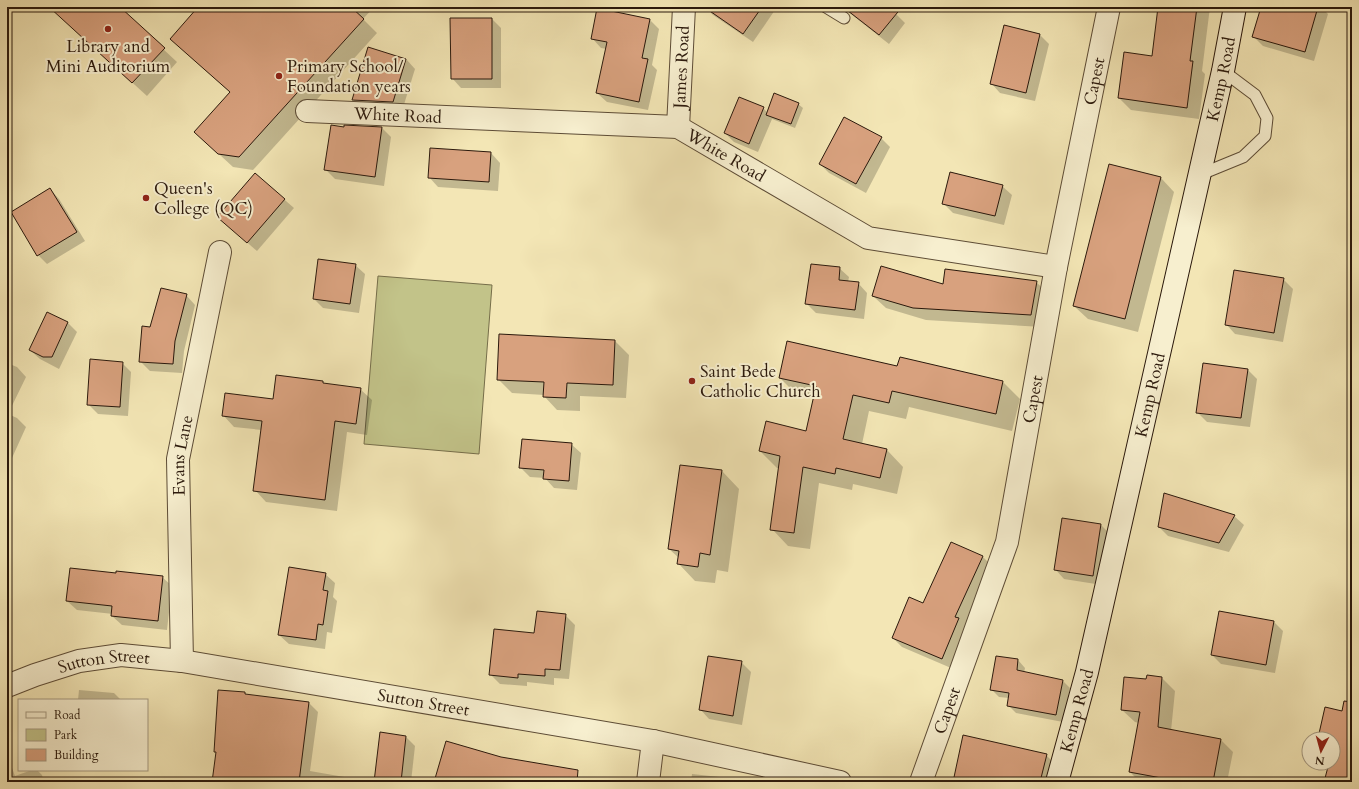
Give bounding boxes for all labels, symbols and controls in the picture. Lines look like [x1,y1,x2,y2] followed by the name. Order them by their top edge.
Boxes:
[103,24,113,34] marker: Library and Mini Auditorium
[668,25,695,112] street label: James Road
[46,35,171,78] place label: Library and Mini Auditorium
[1201,35,1241,124] street label: Kemp Road
[287,55,411,98] place label: Primary School/ Foundation years
[1078,55,1111,107] street label: Capest
[274,71,284,81] marker: Primary School/ Foundation years
[352,102,442,129] street label: White Road
[681,123,770,188] street label: White Road
[154,177,253,220] place label: Queen's College (QC)
[141,193,151,203] marker: Queen's College (QC)
[1129,351,1171,440] street label: Kemp Road
[700,360,821,403] place label: Saint Bede Catholic Church
[1017,373,1049,425] street label: Capest
[687,376,697,386] marker: Saint Bede Catholic Church
[167,413,199,496] street label: Evans Lane
[55,644,151,679] street label: Sutton Street
[1055,666,1099,755] street label: Kemp Road
[376,683,472,722] street label: Sutton Street
[928,683,966,737] street label: Capest
[18,699,148,771] legend
[54,707,81,723] text: Road
[54,727,78,743] text: Park
[1301,731,1341,771] north arrow
[54,747,99,763] text: Building
[1314,752,1326,768] text: N

